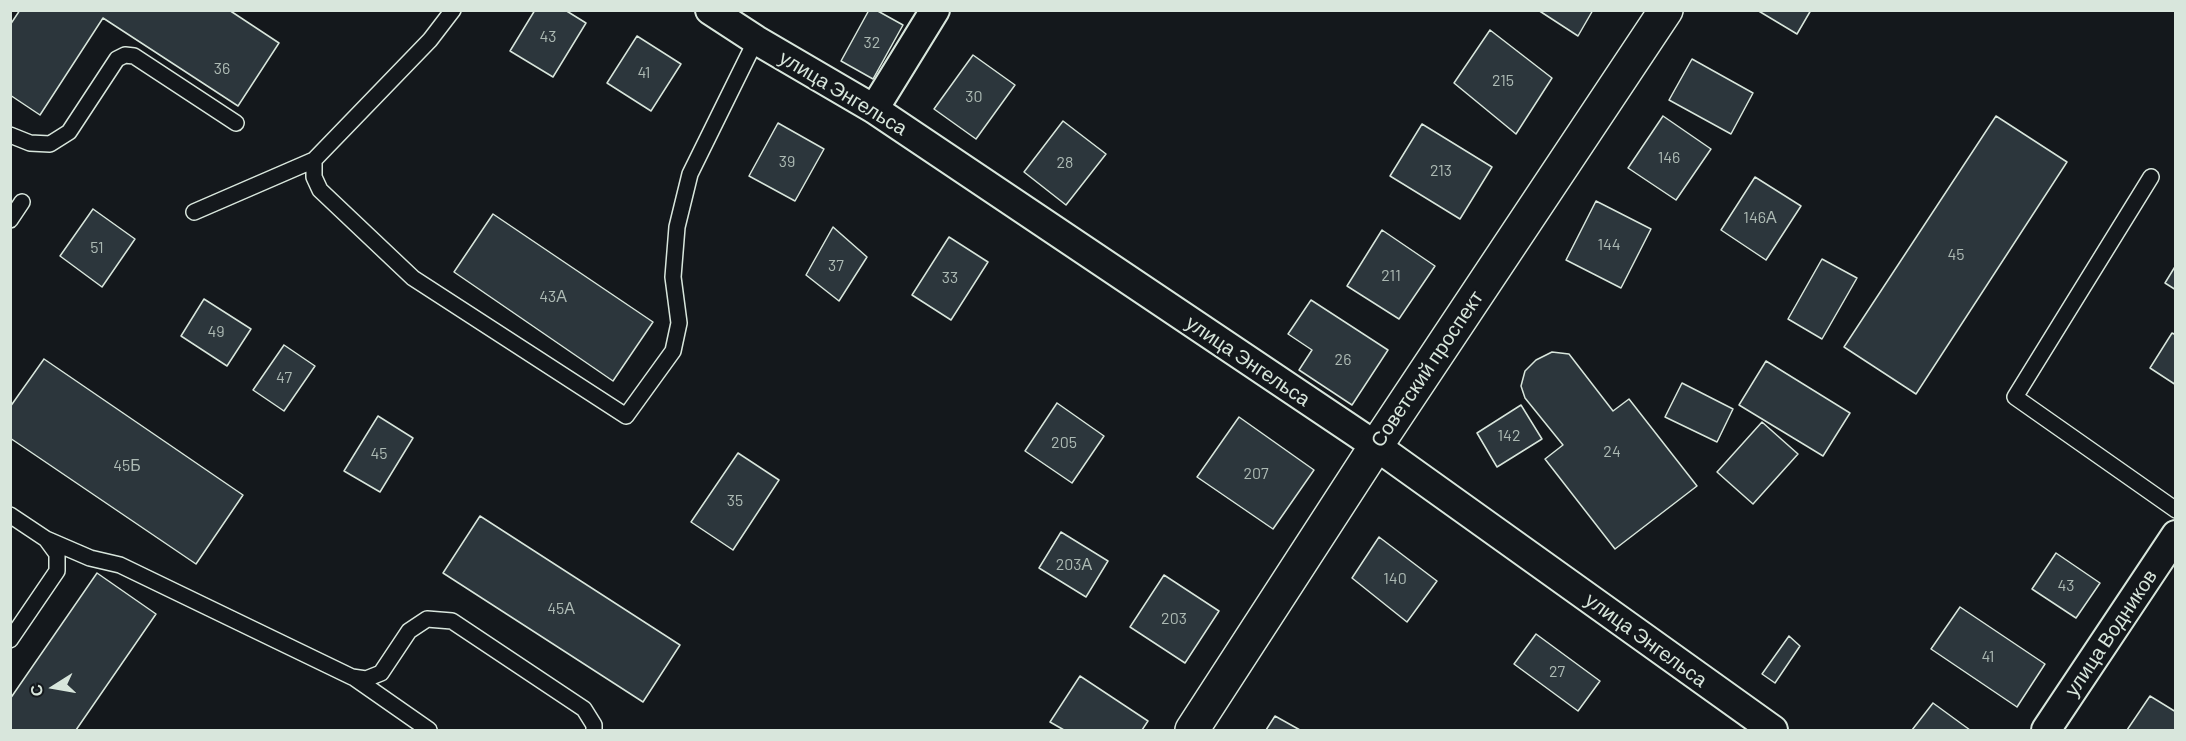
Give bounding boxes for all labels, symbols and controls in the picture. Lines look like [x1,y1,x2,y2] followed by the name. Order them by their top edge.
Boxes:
[539,27,557,47] house number: 43
[864,33,880,53] house number: 32
[775,45,911,141] street label: улица Энгельса
[214,59,230,79] house number: 36
[638,63,650,83] house number: 41
[1492,71,1514,91] house number: 215
[965,87,983,107] house number: 30
[1658,148,1680,168] house number: 146
[779,152,795,172] house number: 39
[1057,153,1073,173] house number: 28
[1430,161,1452,181] house number: 213
[1743,208,1777,228] house number: 146А
[1597,235,1621,255] house number: 144
[90,238,104,258] house number: 51
[1947,245,1965,265] house number: 45
[828,256,844,276] house number: 37
[1381,266,1401,286] house number: 211
[942,268,958,288] house number: 33
[1366,286,1488,452] street label: Советский проспект
[539,287,567,307] house number: 43А
[1181,311,1315,411] street label: улица Энгельса
[207,322,225,342] house number: 49
[1335,350,1351,370] house number: 26
[276,368,292,388] house number: 47
[1498,426,1520,446] house number: 142
[1051,433,1077,453] house number: 205
[1603,442,1621,462] house number: 24
[370,444,388,464] house number: 45
[113,456,141,476] house number: 45Б
[1243,464,1269,484] house number: 207
[727,491,743,511] house number: 35
[1056,555,1092,575] house number: 203А
[2060,565,2162,701] street label: улица Водников
[1383,569,1407,589] house number: 140
[2057,576,2075,596] house number: 43
[1580,588,1712,692] street label: улица Энгельса
[547,599,575,619] house number: 45А
[1161,609,1187,629] house number: 203
[1982,647,1994,667] house number: 41
[24,657,84,717] north arrow
[1549,662,1565,682] house number: 27
[25,683,46,698] text: С

